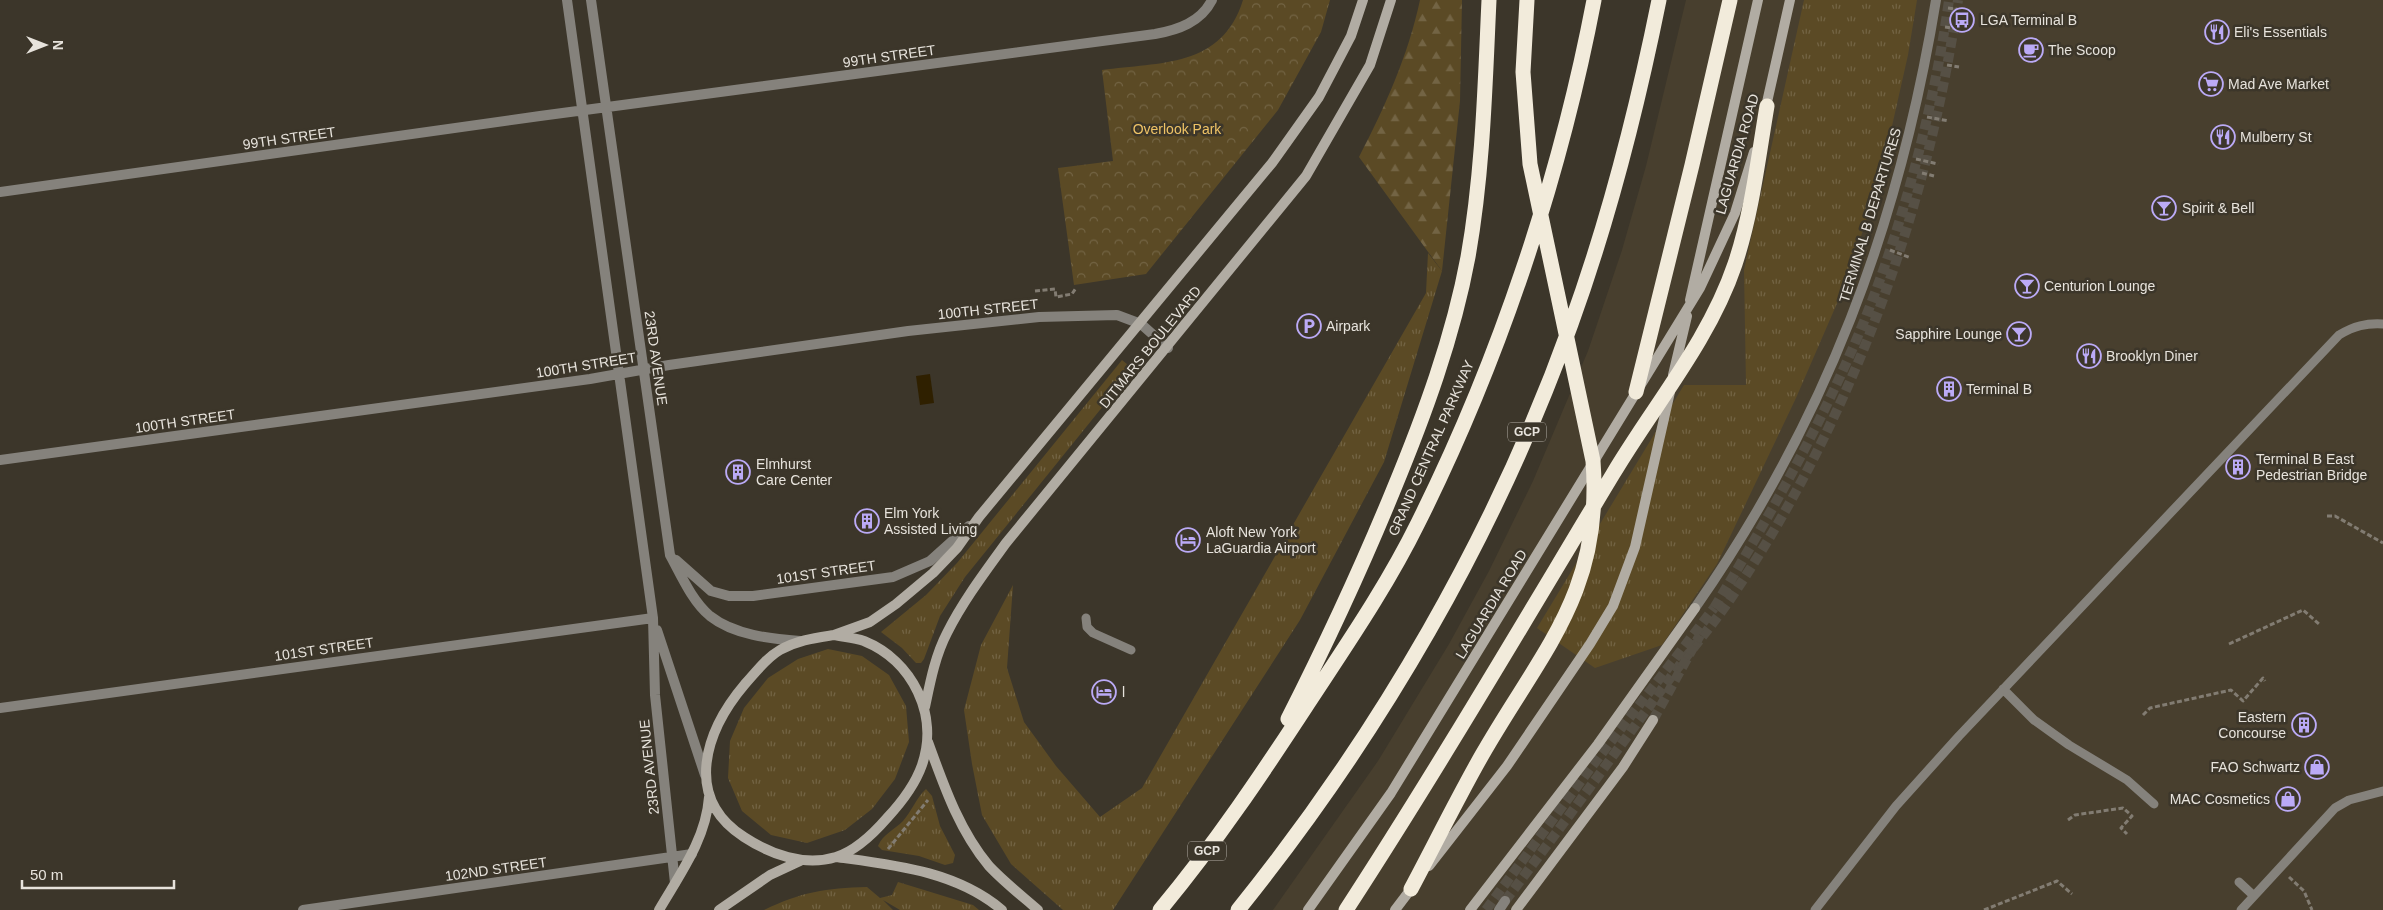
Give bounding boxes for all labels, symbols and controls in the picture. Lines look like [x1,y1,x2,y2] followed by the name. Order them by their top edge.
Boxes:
[1949,7,1975,33] bus stop icon: LGA Terminal B
[1980,12,2077,28] place label: LGA Terminal B
[2204,19,2230,45] restaurant icon: Eli's Essentials
[20,20,70,70] north arrow
[2234,24,2327,40] place label: Eli's Essentials
[2018,37,2044,63] cafe icon: The Scoop
[50,40,66,50] text: N
[842,42,937,70] street label: 99TH STREET
[2048,42,2116,58] place label: The Scoop
[2198,71,2224,97] supermarket icon: Mad Ave Market
[2228,76,2329,92] place label: Mad Ave Market
[1712,92,1762,216] street label: LAGUARDIA ROAD
[1133,121,1222,137] park label: Overlook Park
[242,124,337,152] street label: 99TH STREET
[2210,124,2236,150] restaurant icon: Mulberry St
[1836,126,1904,304] street label: TERMINAL B DEPARTURES
[2240,129,2312,145] place label: Mulberry St
[2151,195,2177,221] bar icon: Spirit & Bell
[2182,200,2254,216] place label: Spirit & Bell
[2014,273,2040,299] bar icon: Centurion Lounge
[2044,278,2156,294] place label: Centurion Lounge
[1096,283,1204,411] street label: DITMARS BOULEVARD
[937,296,1040,322] street label: 100TH STREET
[641,310,671,406] street label: 23RD AVENUE
[1296,313,1322,339] parking icon: Airpark
[1326,318,1371,334] place label: Airpark
[2006,321,2032,347] bar icon: Sapphire Lounge
[1895,326,2002,342] place label: Sapphire Lounge
[2076,343,2102,369] restaurant icon: Brooklyn Diner
[2106,348,2198,364] place label: Brooklyn Diner
[535,349,638,381] street label: 100TH STREET
[1385,357,1477,538] street label: GRAND CENTRAL PARKWAY
[1936,376,1962,402] building icon: Terminal B
[1966,381,2032,397] place label: Terminal B
[134,406,237,436] street label: 100TH STREET
[1508,422,1546,442] road number: GCP
[2256,451,2368,483] place label: Terminal B East Pedestrian Bridge
[2225,454,2251,480] building icon: Terminal B East Pedestrian Bridge
[756,456,833,488] place label: Elmhurst Care Center
[725,459,751,485] building icon: Elmhurst Care Center
[884,505,977,537] place label: Elm York Assisted Living
[854,508,880,534] building icon: Elm York Assisted Living
[1206,524,1316,556] place label: Aloft New York LaGuardia Airport
[1175,527,1201,553] hotel icon: Aloft New York LaGuardia Airport
[1452,547,1530,661] street label: LAGUARDIA ROAD
[775,557,877,587] street label: 101ST STREET
[273,634,375,664] street label: 101ST STREET
[1091,679,1117,705] hotel icon: l
[1122,684,1125,700] place label: l
[2218,709,2286,741] place label: Eastern Concourse
[2291,712,2317,738] building icon: Eastern Concourse
[636,719,662,815] street label: 23RD AVENUE
[2304,754,2330,780] shop icon: FAO Schwartz
[2211,759,2300,775] place label: FAO Schwartz
[2275,786,2301,812] shop icon: MAC Cosmetics
[2170,791,2270,807] place label: MAC Cosmetics
[1188,841,1226,860] road number: GCP
[444,854,548,884] street label: 102ND STREET
[22,858,175,890] scale bar
[30,866,63,883] text: 50 m

